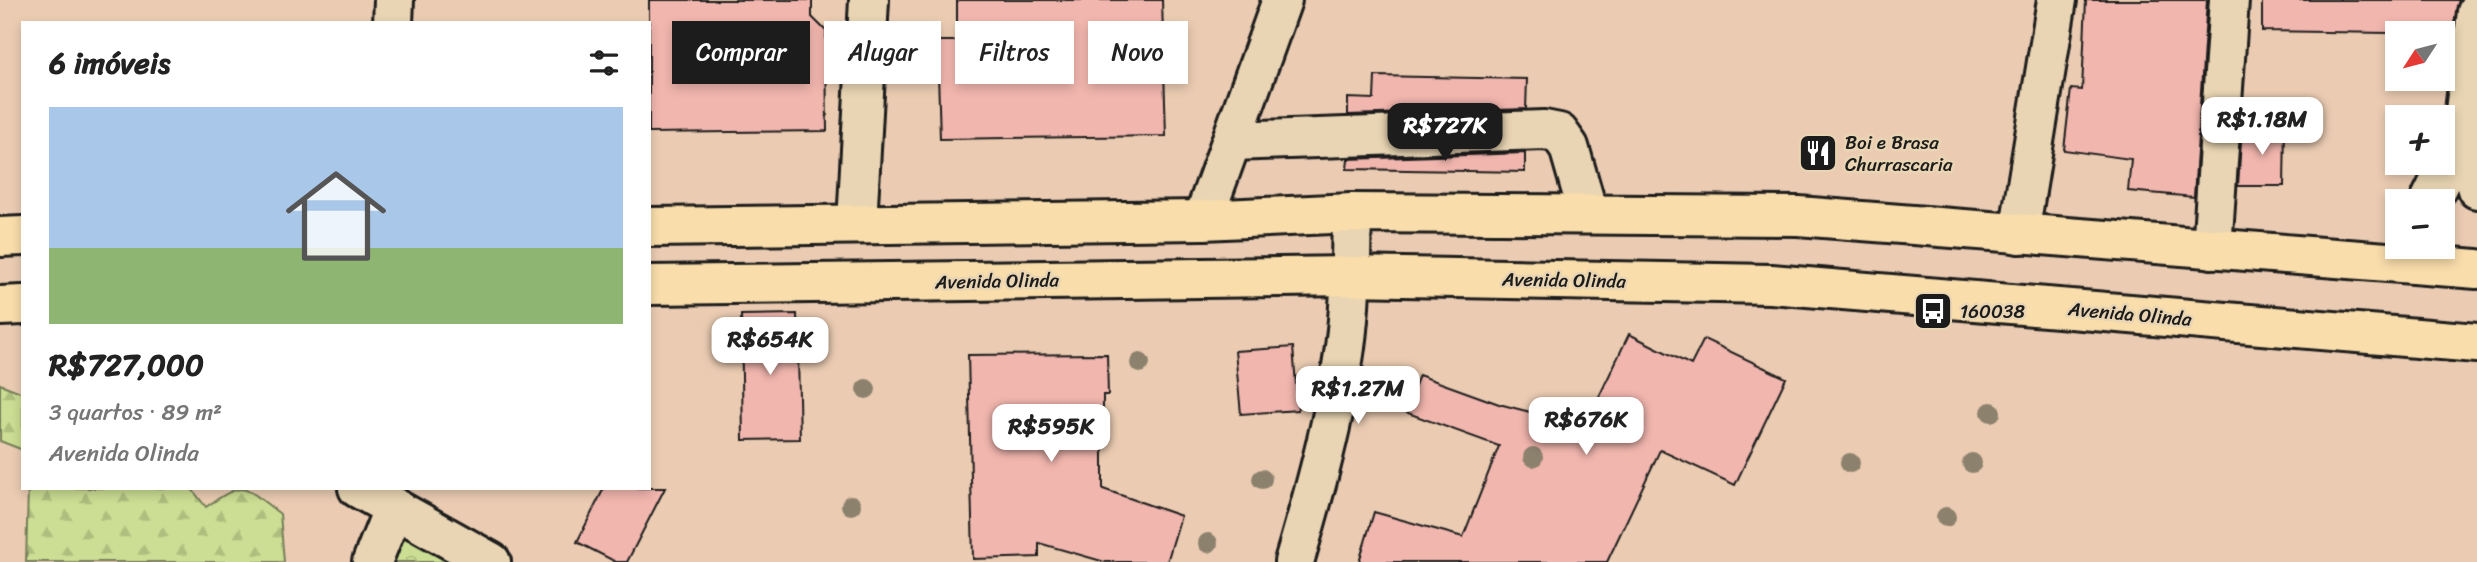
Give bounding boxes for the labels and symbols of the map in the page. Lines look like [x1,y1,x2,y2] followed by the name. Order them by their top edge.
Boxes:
[2385,21,2455,91] north arrow
[2197,97,2327,157] pin: R$1.18M
[1388,104,1502,163] pin: R$727K
[1845,126,1953,181] place label: Boi e Brasa Churrascaria
[1797,132,1839,174] restaurant icon: Boi e Brasa Churrascaria
[1501,262,1627,298] street label: Avenida Olinda
[934,263,1060,299] street label: Avenida Olinda
[1912,290,1954,332] bus stop icon: 160038
[2066,292,2194,336] street label: Avenida Olinda
[1960,295,2025,328] place label: 160038
[713,318,827,377] pin: R$654K
[1293,366,1423,426] pin: R$1.27M
[1529,398,1643,457] pin: R$676K
[994,405,1108,464] pin: R$595K

